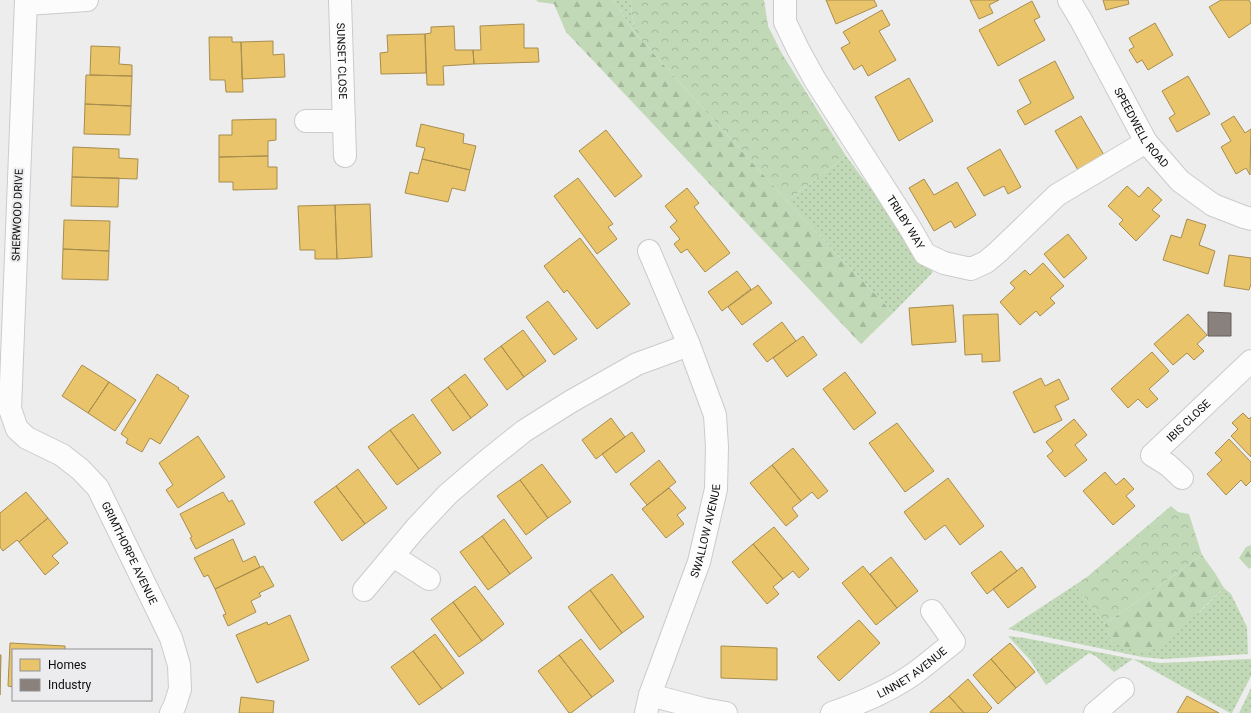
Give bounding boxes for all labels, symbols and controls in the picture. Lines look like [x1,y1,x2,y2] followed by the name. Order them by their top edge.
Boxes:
[334,22,349,99] street label: SUNSET CLOSE
[1111,85,1171,170] street label: SPEEDWELL ROAD
[9,169,26,261] street label: SHERWOOD DRIVE
[884,193,927,252] street label: TRILBY WAY
[1164,397,1213,445] street label: IBIS CLOSE
[688,484,723,580] street label: SWALLOW AVENUE
[99,500,160,607] street label: GRIMTHORPE AVENUE
[875,645,949,701] street label: LINNET AVENUE
[12,649,152,701] legend
[48,658,86,672] text: Homes
[48,678,92,692] text: Industry

